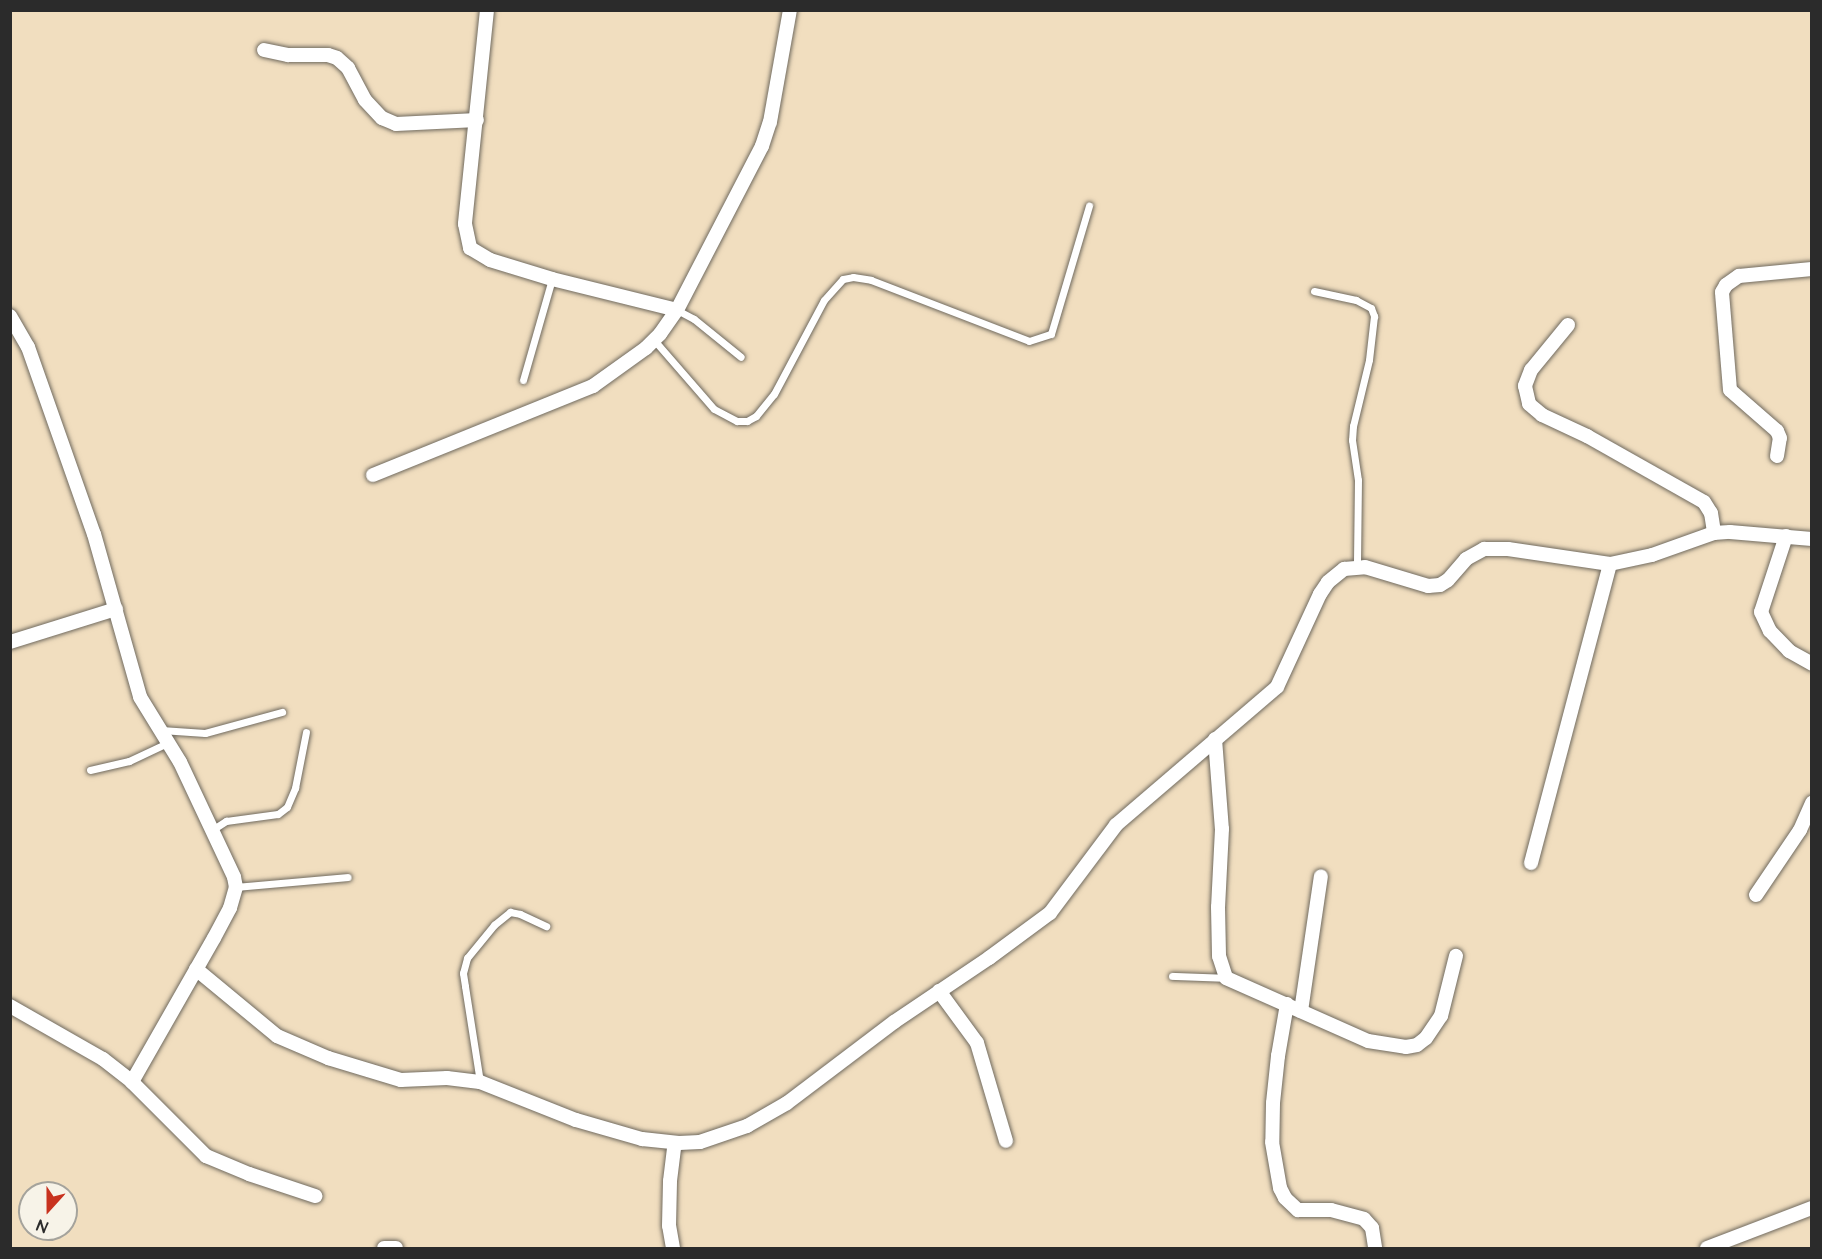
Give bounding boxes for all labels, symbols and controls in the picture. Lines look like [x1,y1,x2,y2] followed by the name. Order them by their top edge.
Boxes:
[18,1181,78,1241] north arrow
[34,1214,51,1238] text: N

